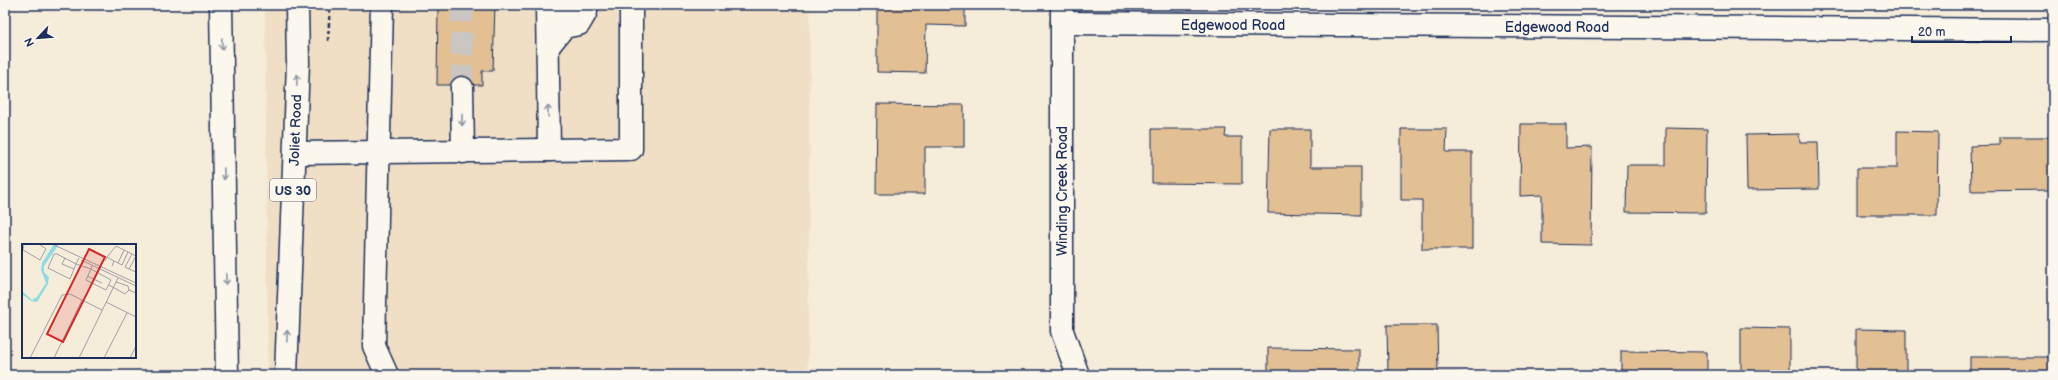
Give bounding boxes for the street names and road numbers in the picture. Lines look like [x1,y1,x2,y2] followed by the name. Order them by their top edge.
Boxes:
[1181,17,1285,34] street label: Edgewood Road
[1505,19,1609,36] street label: Edgewood Road
[286,94,305,166] street label: Joliet Road
[1054,126,1071,256] street label: Winding Creek Road
[270,179,316,201] road number: US 30

